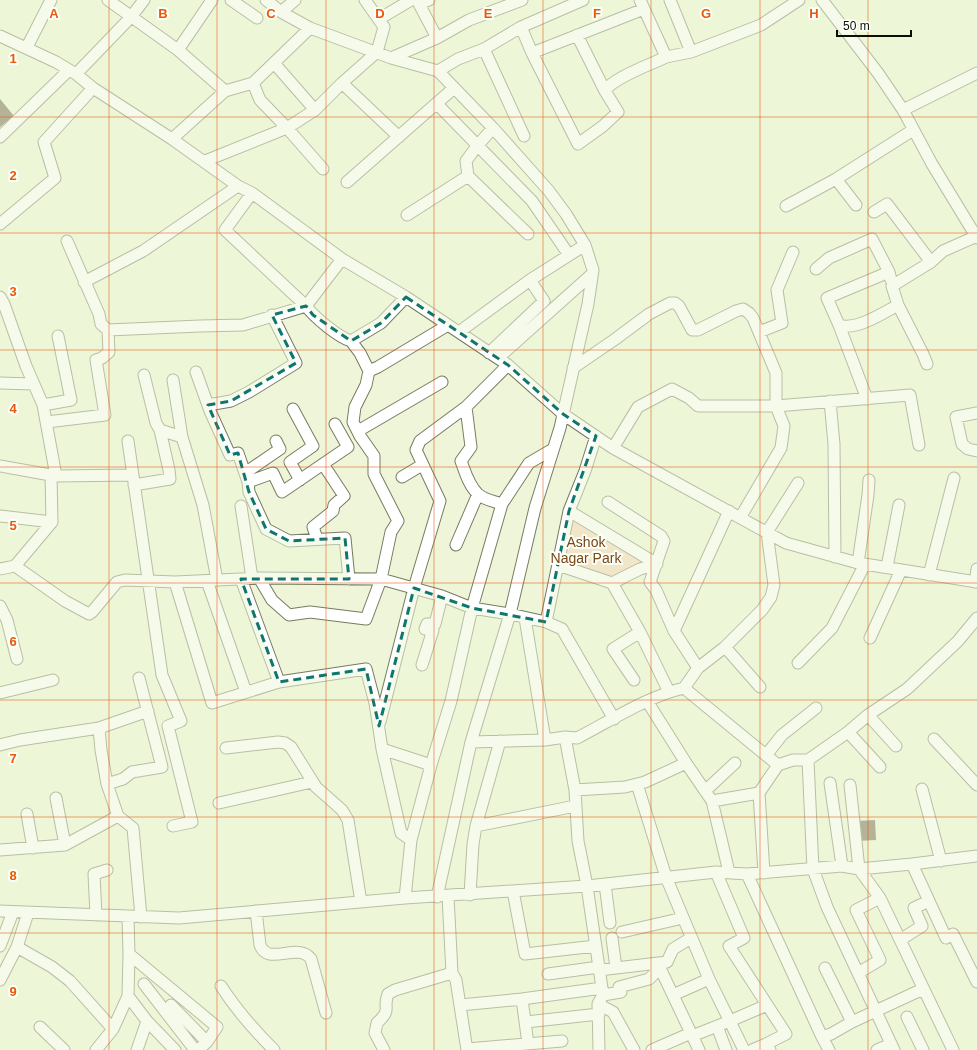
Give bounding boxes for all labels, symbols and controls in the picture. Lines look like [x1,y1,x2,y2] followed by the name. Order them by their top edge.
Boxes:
[49,6,59,21] text: A
[158,6,168,21] text: B
[266,6,276,21] text: C
[375,6,385,21] text: D
[484,6,493,21] text: E
[593,6,601,21] text: F
[701,6,711,21] text: G
[809,6,819,21] text: H
[837,12,911,38] scale bar
[843,19,870,33] text: 50 m
[9,51,17,66] text: 1
[9,168,17,183] text: 2
[9,284,17,299] text: 3
[9,401,17,416] text: 4
[9,518,17,533] text: 5
[551,534,622,566] park label: Ashok Nagar Park
[9,634,17,649] text: 6
[9,751,17,766] text: 7
[9,868,17,883] text: 8
[9,984,17,999] text: 9

